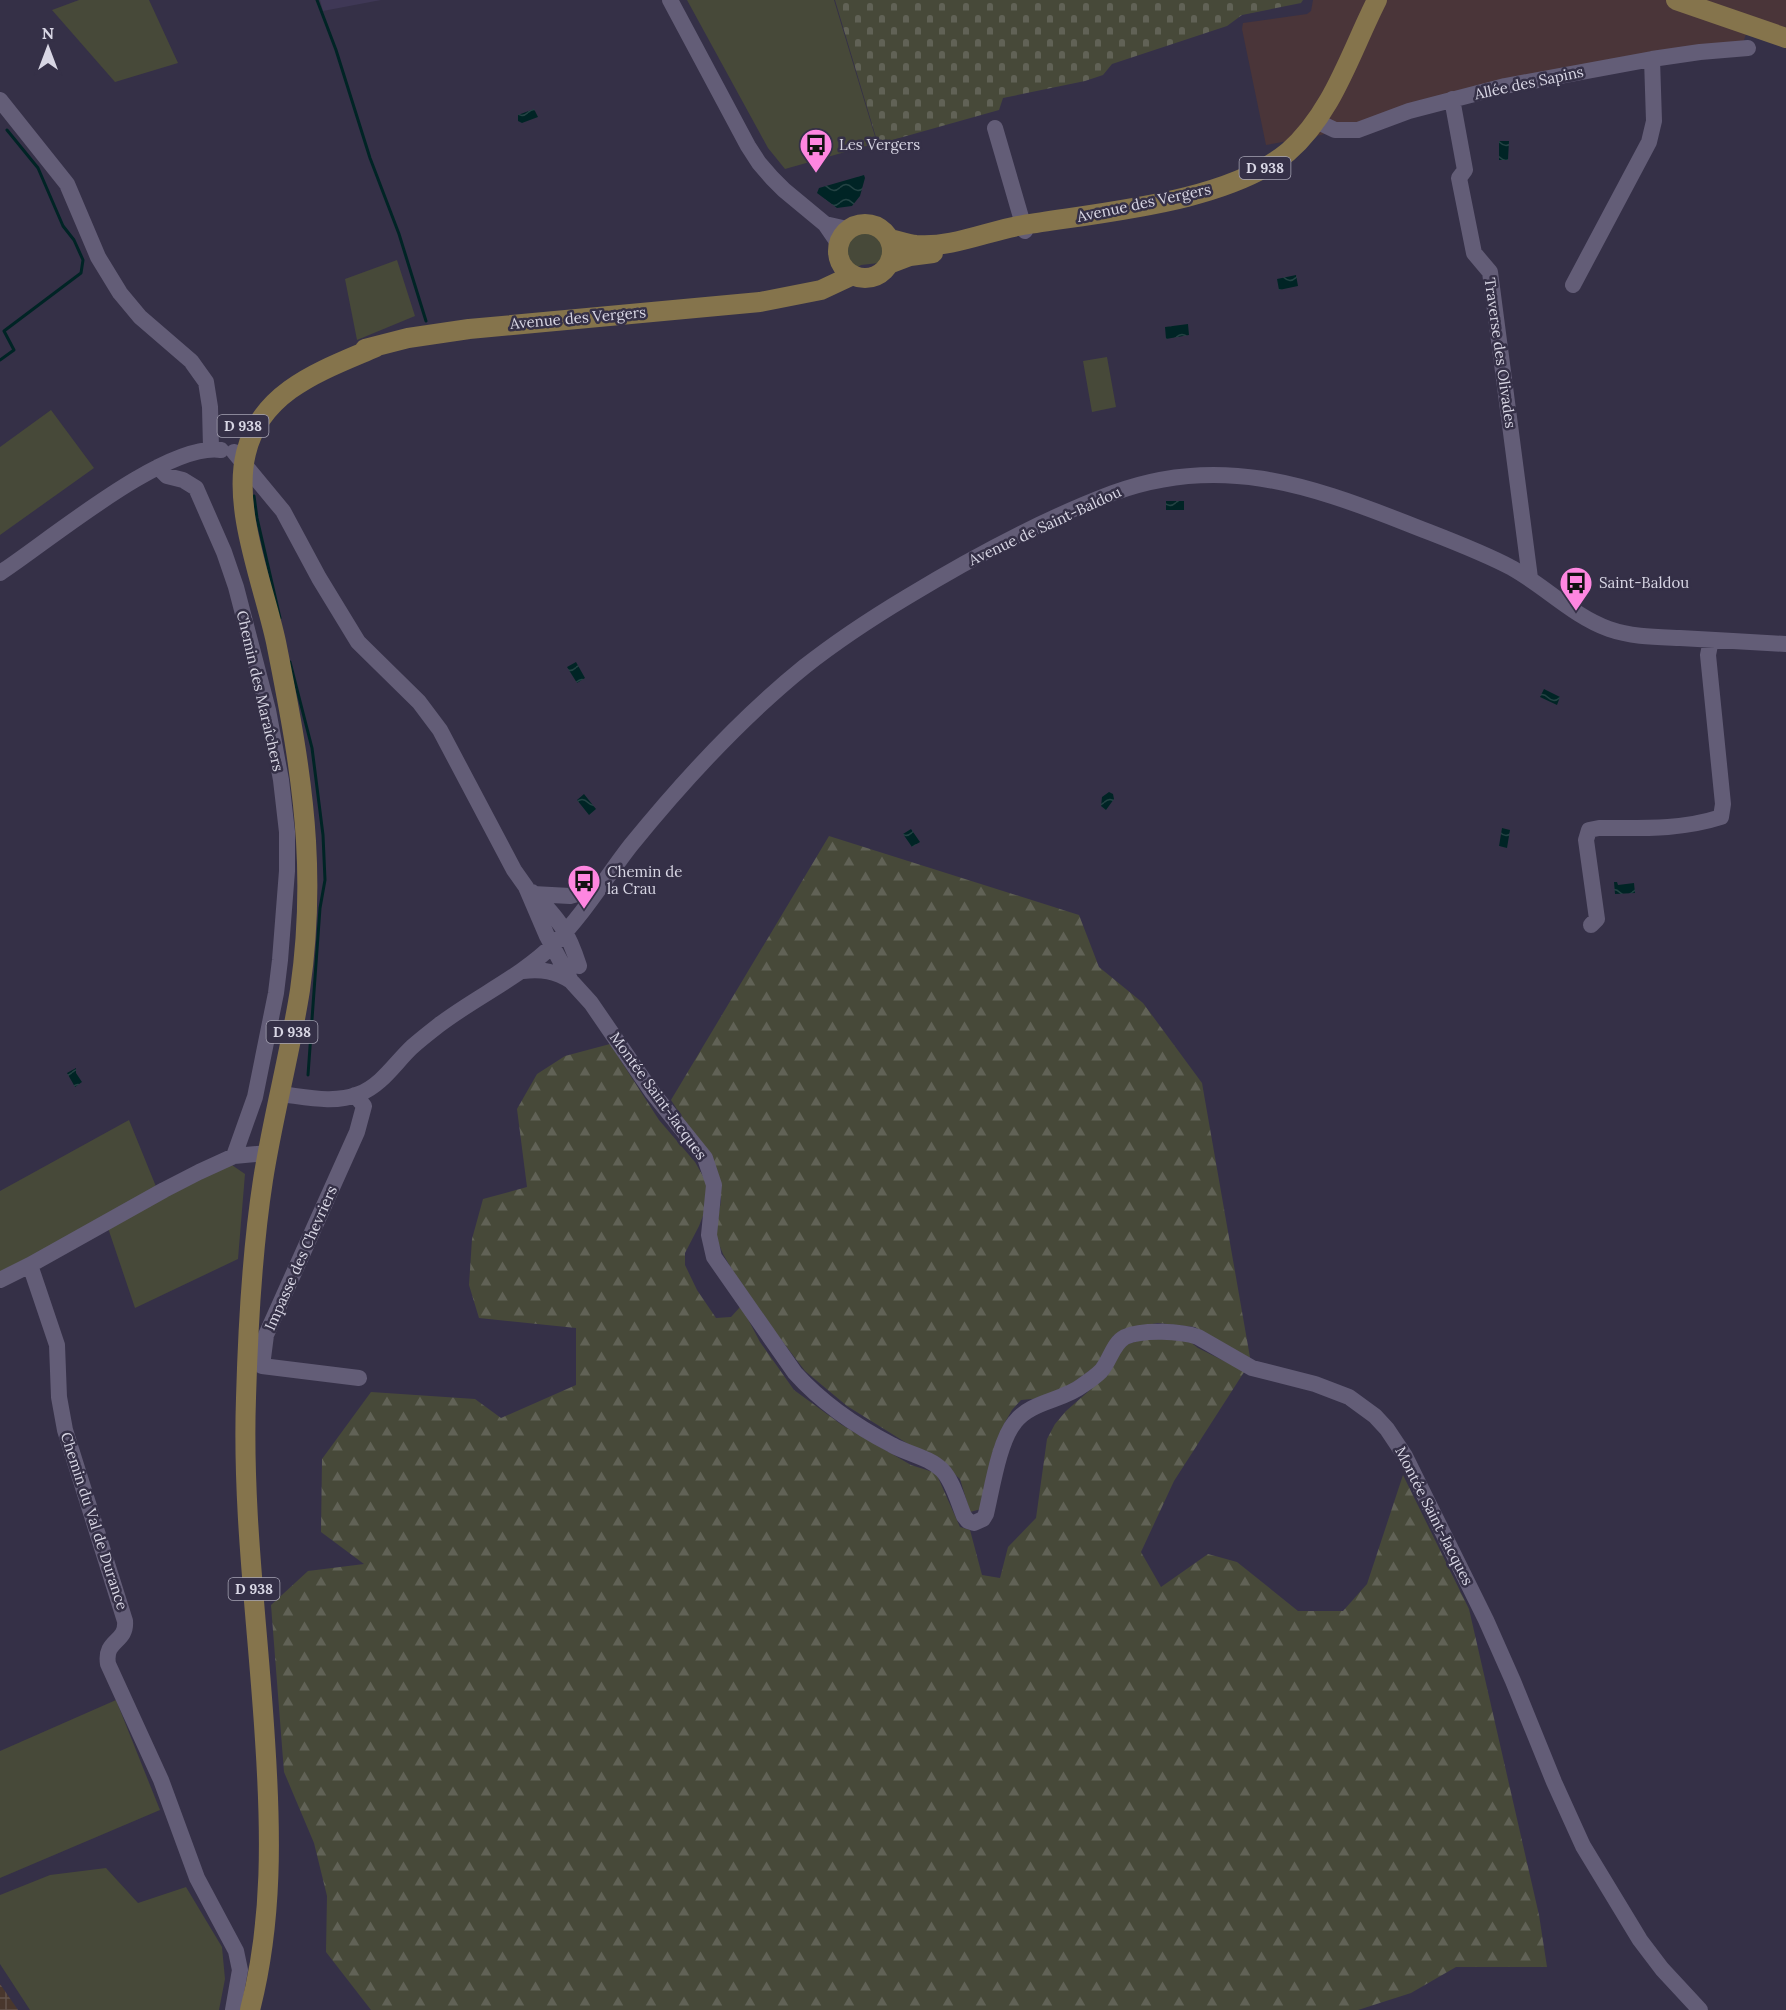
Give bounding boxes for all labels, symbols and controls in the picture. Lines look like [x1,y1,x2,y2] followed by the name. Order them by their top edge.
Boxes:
[18,18,78,78] north arrow
[42,23,54,43] text: N
[1472,62,1585,104] street label: Allée des Sapins
[798,127,834,174] bus stop icon: Les Vergers
[839,135,920,154] place label: Les Vergers
[1240,157,1290,179] road number: D 938
[1074,179,1213,226] street label: Avenue des Vergers
[1481,276,1520,429] street label: Traverse des Olivades
[508,302,647,333] street label: Avenue des Vergers
[218,415,268,437] road number: D 938
[965,482,1124,570] street label: Avenue de Saint-Baldou
[1558,565,1594,612] bus stop icon: Saint-Baldou
[1599,573,1689,592] place label: Saint-Baldou
[233,609,288,773] street label: Chemin des Maraîchers
[607,862,682,898] place label: Chemin de la Crau
[566,863,602,910] bus stop icon: Chemin de la Crau
[266,1021,318,1043] road number: D 938
[606,1028,711,1163] street label: Montée Saint-Jacques
[260,1182,341,1333] street label: Impasse des Chevriers
[57,1430,132,1612] street label: Chemin du Val de Durance
[1391,1443,1478,1588] street label: Montée Saint-Jacques
[228,1578,280,1600] road number: D 938

